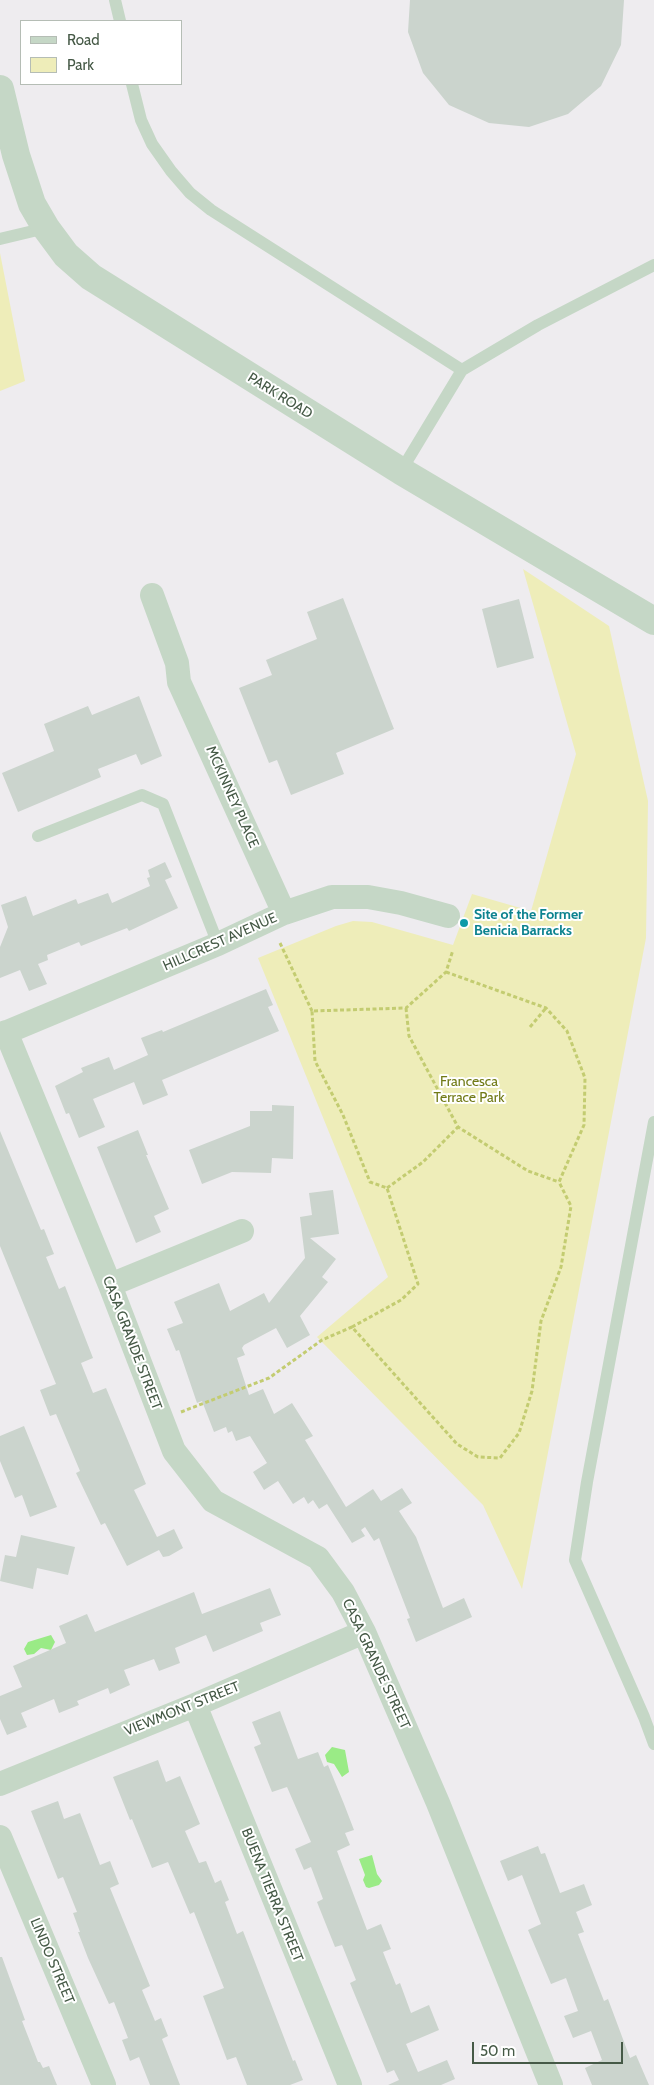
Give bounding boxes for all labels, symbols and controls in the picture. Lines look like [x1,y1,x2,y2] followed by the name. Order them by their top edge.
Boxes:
[20,20,182,85] legend
[67,31,100,49] text: Road
[67,56,94,74] text: Park
[244,369,316,423] street label: PARK ROAD
[202,743,262,851] street label: MCKINNEY PLACE
[474,907,583,940] place label: Site of the Former Benicia Barracks
[161,909,279,975] street label: HILLCREST AVENUE
[458,917,470,929] marker: Site of the Former Benicia Barracks
[434,1074,504,1106] park label: Francesca Terrace Park
[99,1274,165,1412] street label: CASA GRANDE STREET
[338,1596,414,1732] street label: CASA GRANDE STREET
[122,1678,242,1740] street label: VIEWMONT STREET
[238,1826,306,1964] street label: BUENA TIERRA STREET
[26,1916,78,2006] street label: LINDO STREET
[474,2032,625,2064] scale bar
[480,2042,515,2060] text: 50 m

